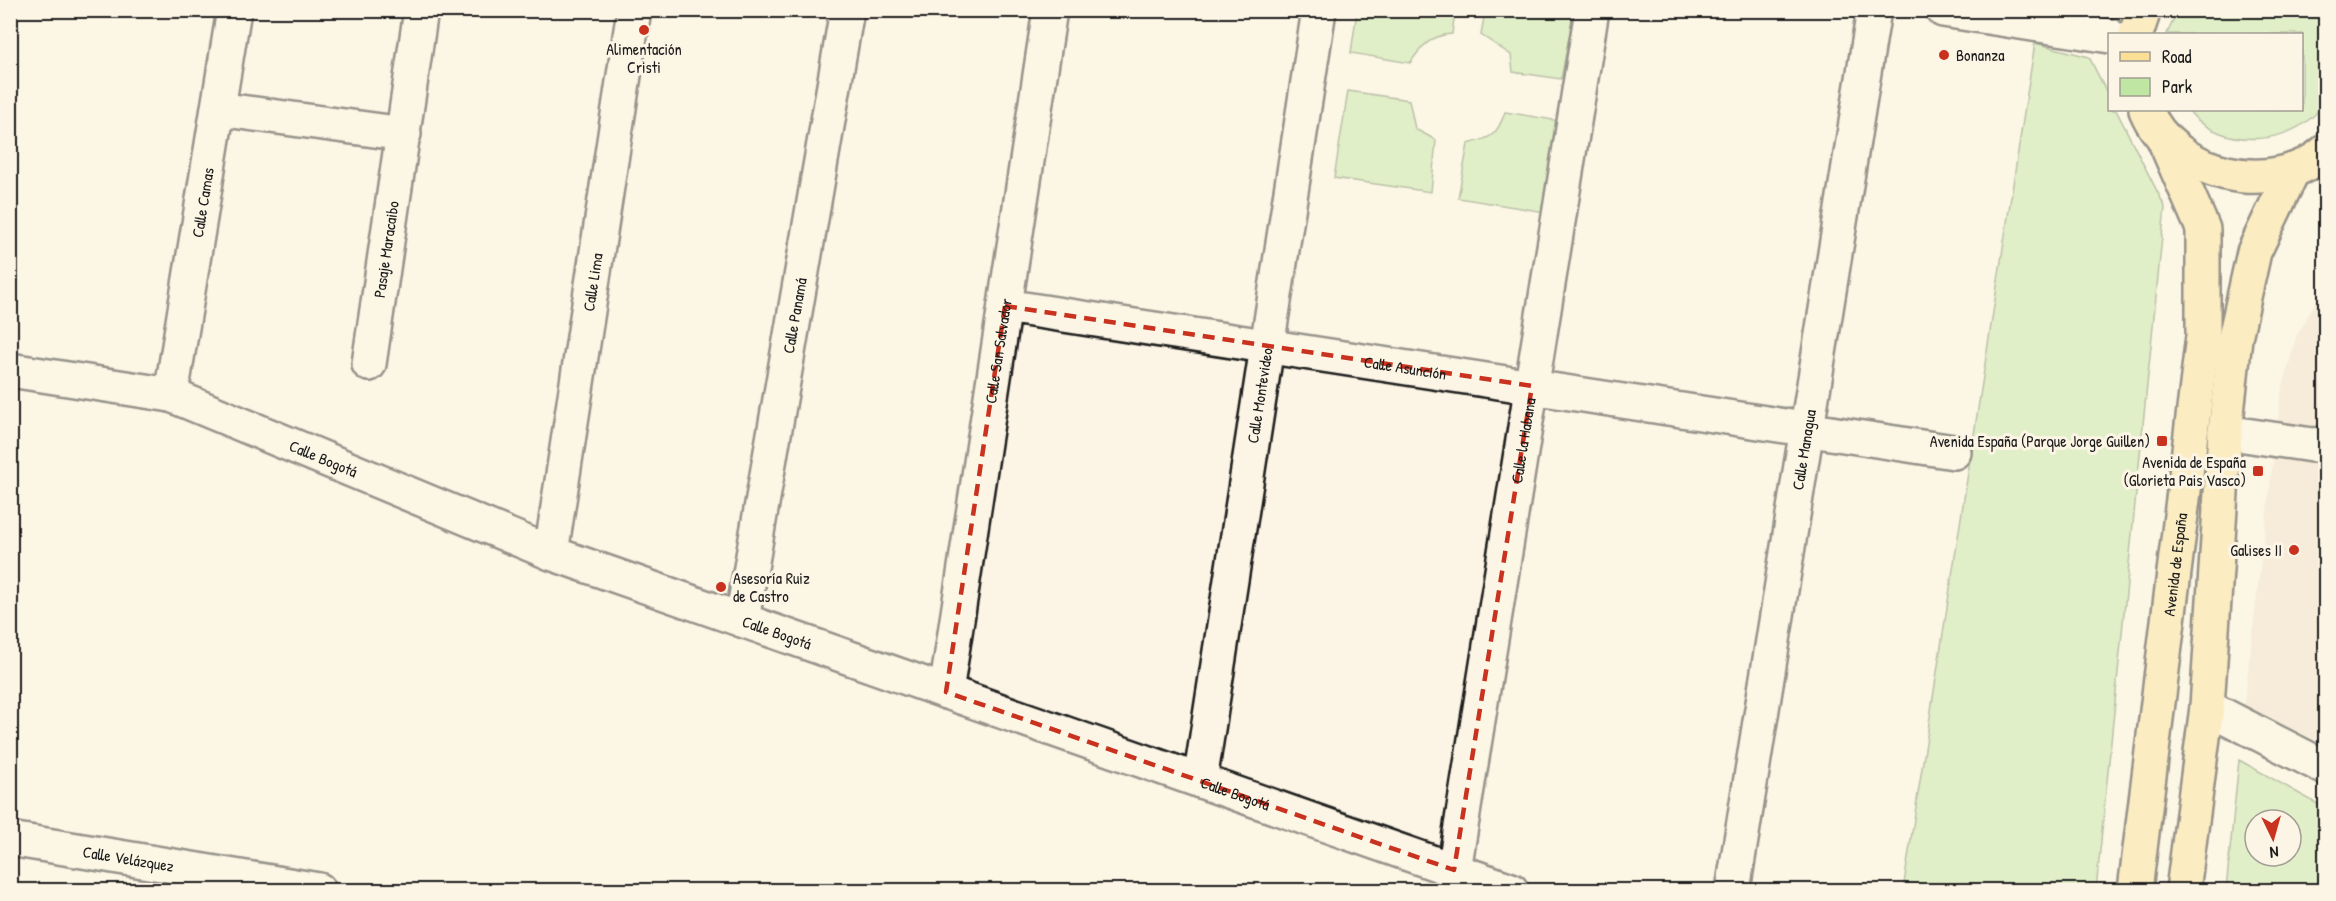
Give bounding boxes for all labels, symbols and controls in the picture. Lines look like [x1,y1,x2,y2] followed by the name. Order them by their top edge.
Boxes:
[637,23,651,37] marker: Alimentación Cristi
[2108,33,2303,111] legend
[606,38,682,78] place label: Alimentación Cristi
[1956,44,2004,66] place label: Bonanza
[2162,44,2192,69] text: Road
[1937,48,1951,62] marker: Bonanza
[2162,74,2193,99] text: Park
[186,166,219,239] street label: Calle Camas
[368,199,404,299] street label: Pasaje Maracaibo
[577,251,608,313] street label: Calle Lima
[777,276,812,355] street label: Calle Panamá
[979,297,1017,405] street label: Calle San Salvador
[1241,346,1278,445] street label: Calle Montevideo
[1363,350,1448,385] street label: Calle Asunción
[1505,396,1541,485] street label: Calle la Habana
[1786,408,1821,491] street label: Calle Managua
[1930,430,2150,452] place label: Avenida España (Parque Jorge Guillen)
[286,434,361,482] street label: Calle Bogotá
[2155,434,2169,448] marker: Avenida España (Parque Jorge Guillen)
[2123,451,2246,491] place label: Avenida de España (Glorieta Pais Vasco)
[2251,464,2265,478] marker: Avenida de España (Glorieta Pais Vasco)
[2158,512,2192,617] street label: Avenida de España
[2230,539,2282,561] place label: Galises II
[2287,543,2301,557] marker: Galises II
[733,567,810,607] place label: Asesoría Ruiz de Castro
[714,580,728,594] marker: Asesoría Ruiz de Castro
[739,610,815,655] street label: Calle Bogotá
[1198,771,1273,816] street label: Calle Bogotá
[2243,808,2303,868] north arrow
[81,840,176,877] street label: Calle Velázquez
[2269,842,2280,864] text: N

